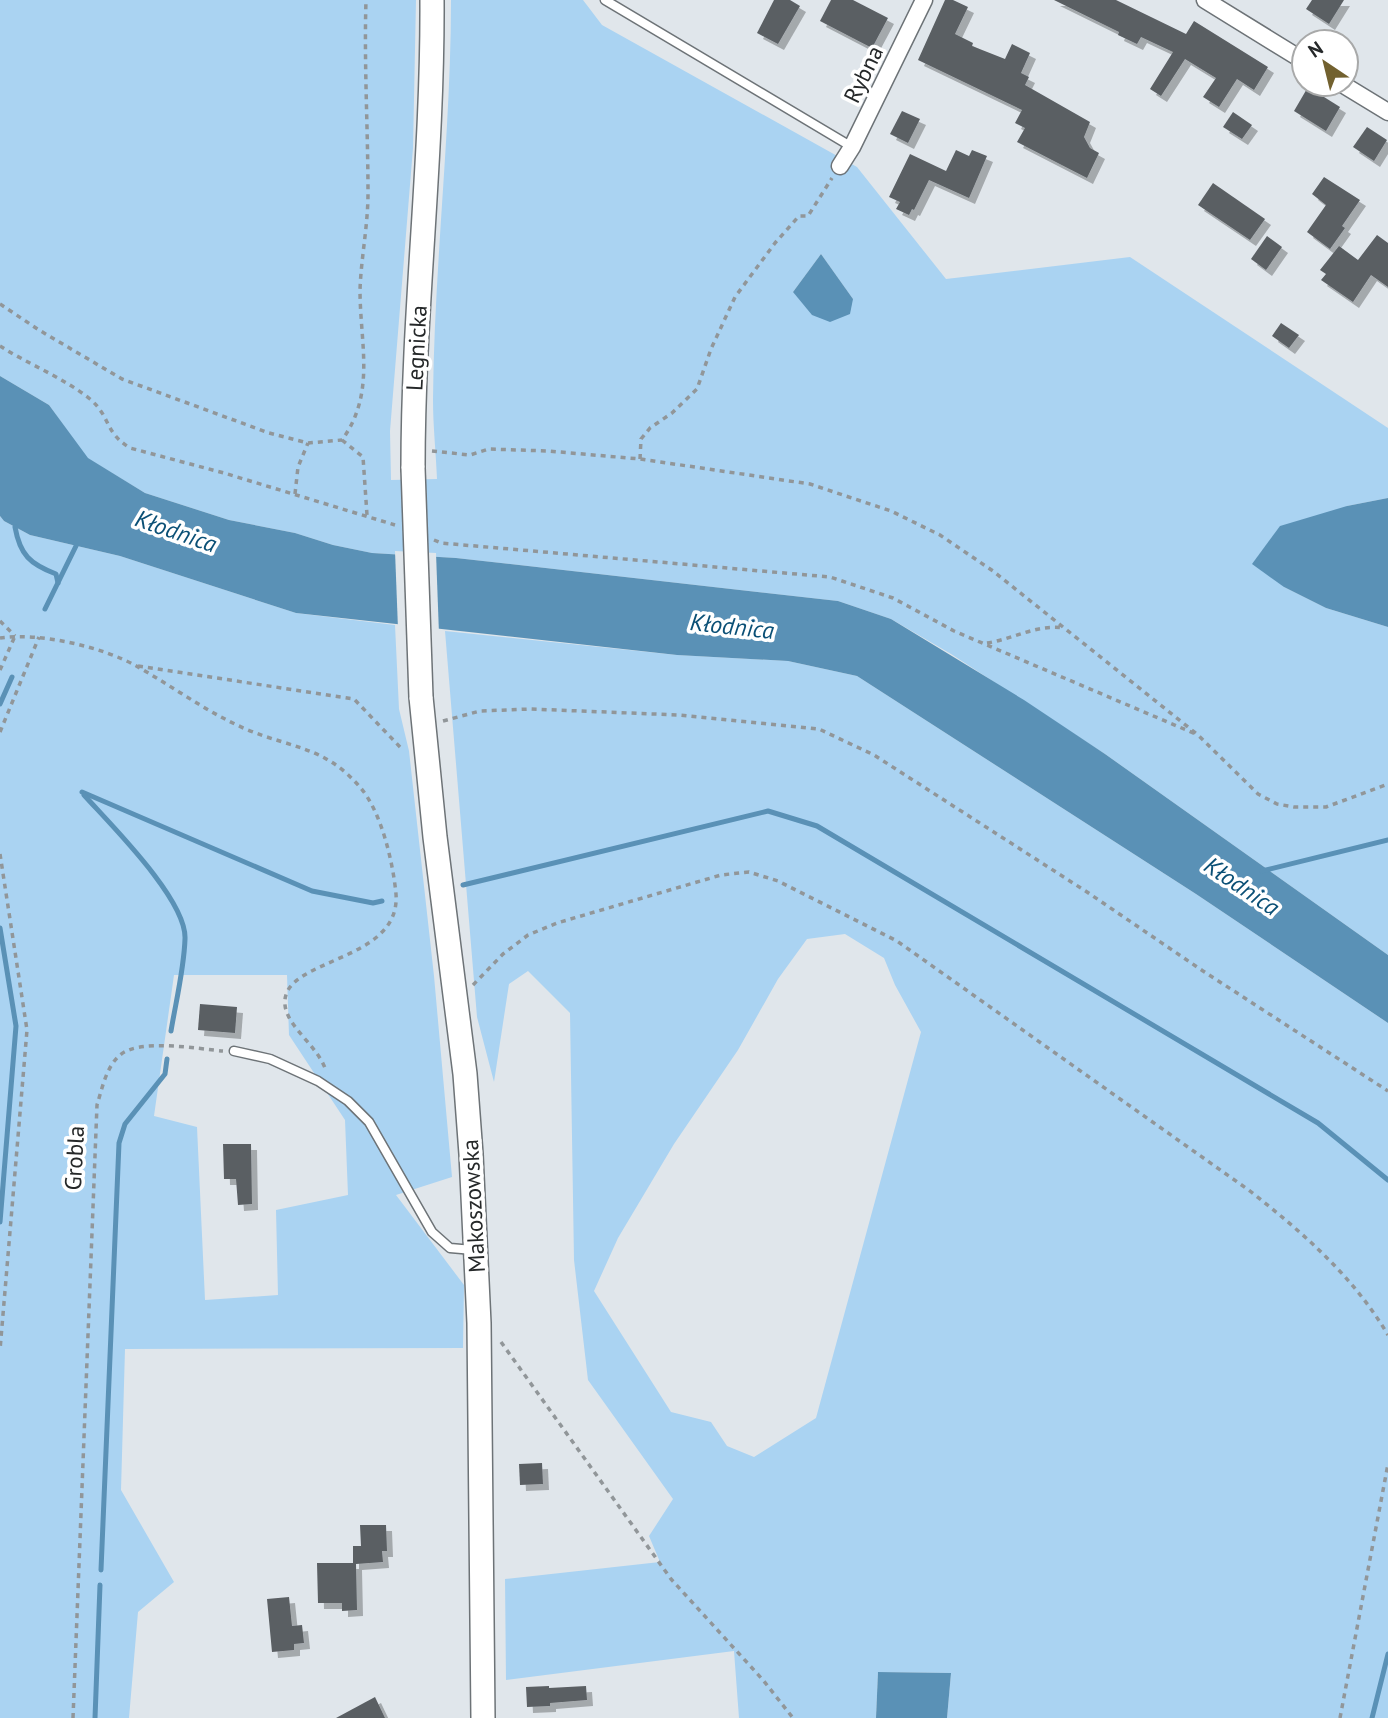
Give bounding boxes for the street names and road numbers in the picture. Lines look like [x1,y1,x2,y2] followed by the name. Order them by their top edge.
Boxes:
[837,41,889,107] street label: Rybna
[399,304,433,392] street label: Legnicka
[58,1125,90,1191] street label: Grobla
[455,1139,491,1273] street label: Makoszowska

